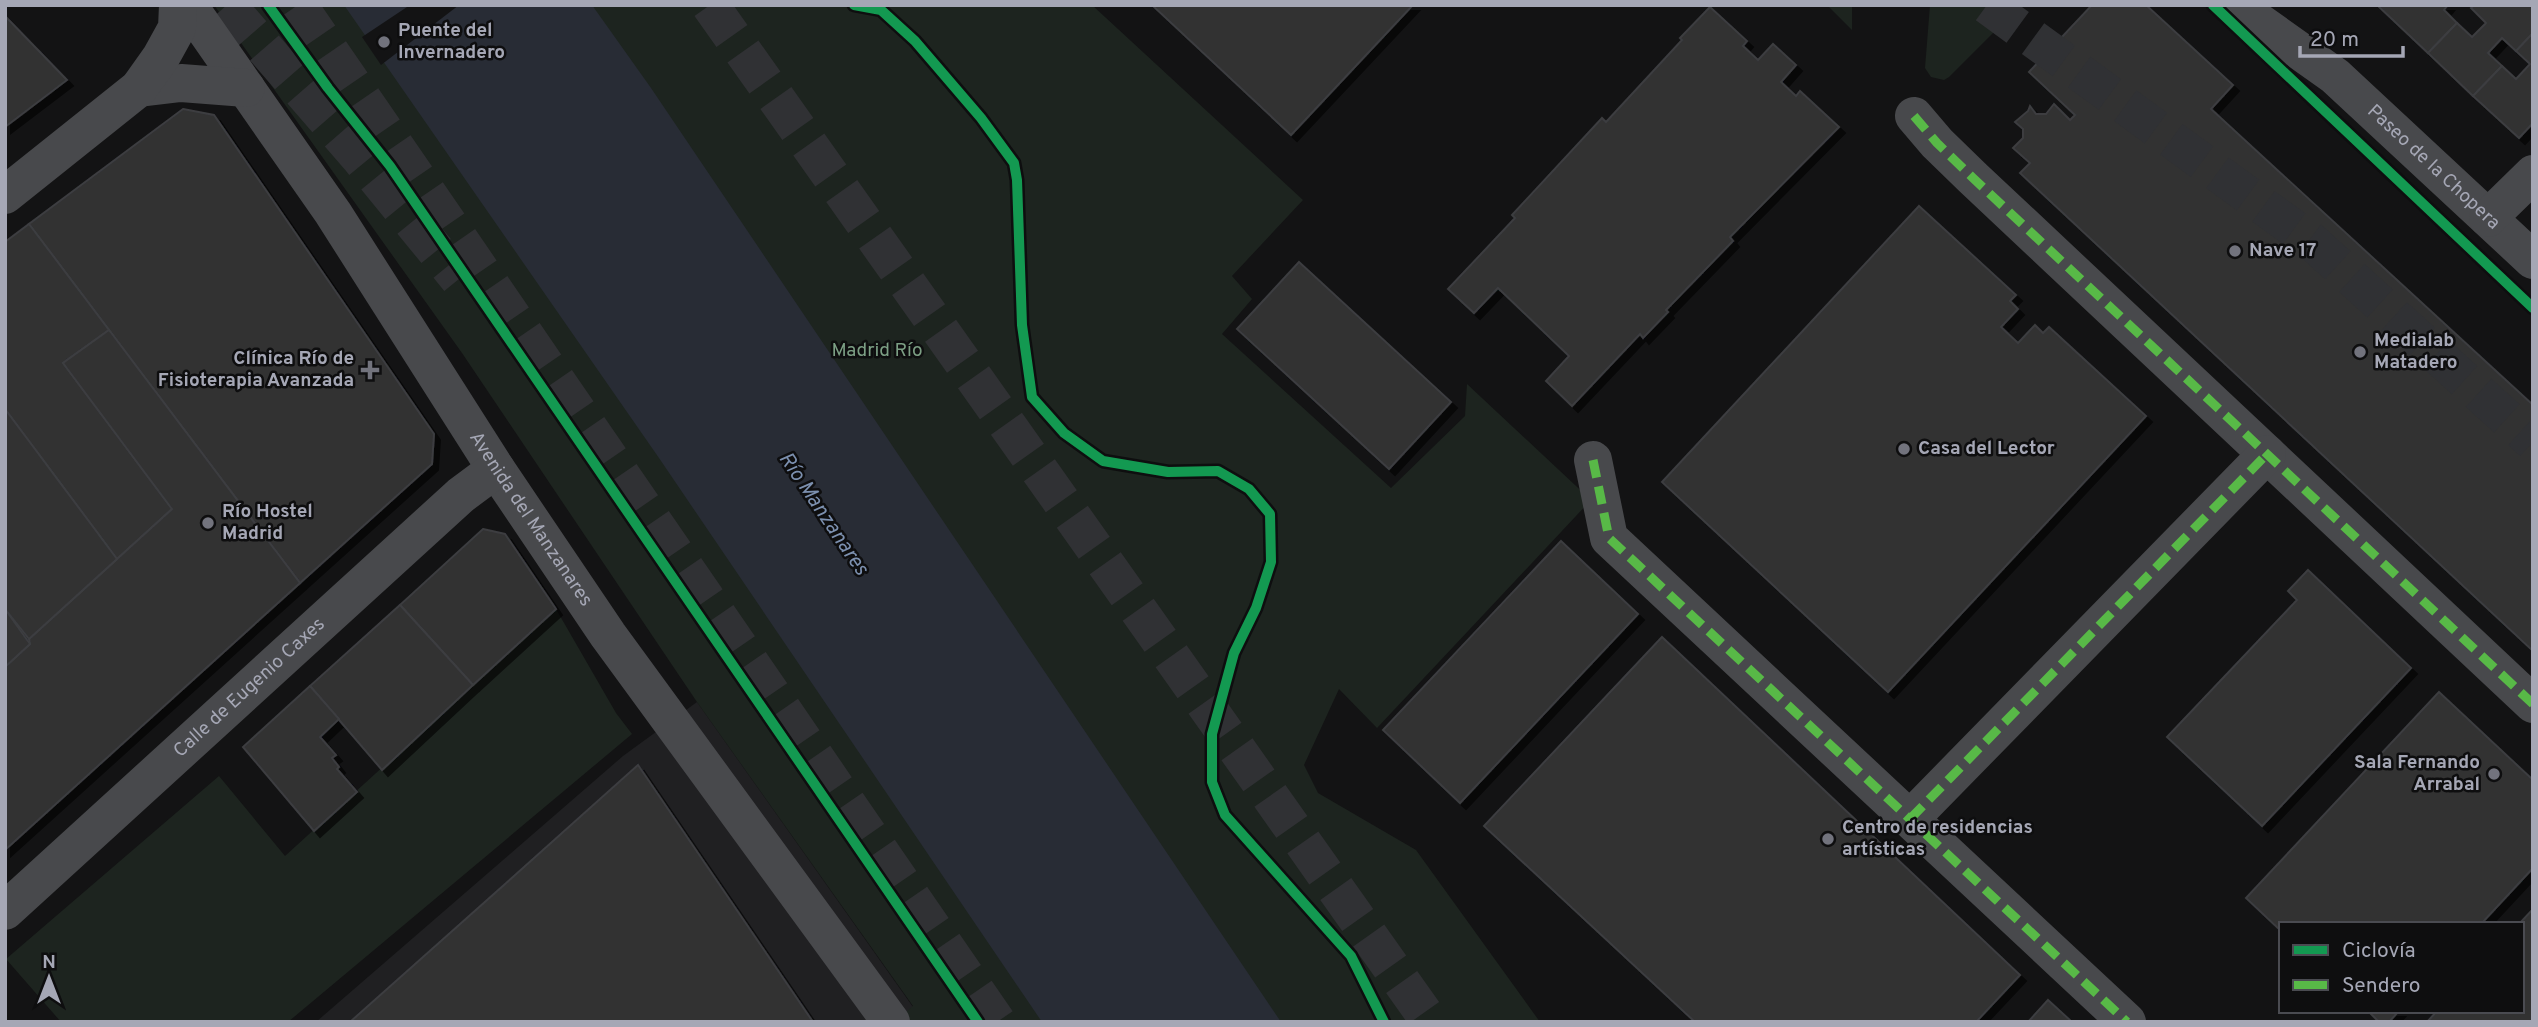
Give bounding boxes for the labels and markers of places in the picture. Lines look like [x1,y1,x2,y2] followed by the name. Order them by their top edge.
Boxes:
[398,19,505,65] place label: Puente del Invernadero
[376,34,392,50] marker: Puente del Invernadero
[2249,239,2317,263] place label: Nave 17
[2227,243,2243,259] marker: Nave 17
[2374,329,2458,375] place label: Medialab Matadero
[2352,344,2368,360] marker: Medialab Matadero
[158,347,354,393] place label: Clínica Río de Fisioterapia Avanzada
[360,360,380,380] marker: Clínica Río de Fisioterapia Avanzada
[1918,437,2055,461] place label: Casa del Lector
[1896,441,1912,457] marker: Casa del Lector
[222,500,313,546] place label: Río Hostel Madrid
[200,515,216,531] marker: Río Hostel Madrid
[2354,751,2480,797] place label: Sala Fernando Arrabal
[2486,766,2502,782] marker: Sala Fernando Arrabal
[1842,816,2033,862] place label: Centro de residencias artísticas
[1820,831,1836,847] marker: Centro de residencias artísticas

